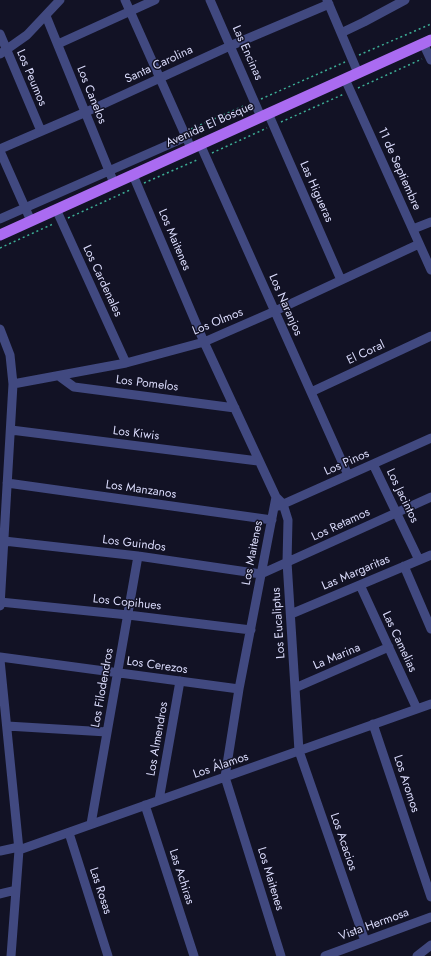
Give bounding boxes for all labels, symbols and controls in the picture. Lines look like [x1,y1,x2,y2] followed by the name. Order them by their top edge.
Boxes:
[229,23,265,83] street label: Las Encinas
[123,43,195,87] street label: Santa Carolina
[13,48,49,108] street label: Los Peumos
[73,64,109,126] street label: Los Canelos
[164,99,256,151] street label: Avenida El Bosque
[374,125,424,213] street label: 11 de Septiembre
[296,159,336,225] street label: Las Higueras
[155,207,193,273] street label: Los Maitenes
[79,243,125,319] street label: Los Cardenales
[265,272,305,338] street label: Los Naranjos
[191,305,245,339] street label: Los Olmos
[345,338,387,368] street label: El Coral
[115,373,179,395] street label: Los Pomelos
[112,424,160,444] street label: Los Kiwis
[322,447,372,479] street label: Los Pinos
[383,467,421,525] street label: Los Jacintos
[105,478,177,502] street label: Los Manzanos
[310,505,372,545] street label: Los Retamos
[240,520,266,586] street label: Los Maitenes
[102,533,166,555] street label: Los Guindos
[320,552,392,594] street label: Las Margaritas
[269,587,289,659] street label: Los Eucaliptus
[92,592,162,614] street label: Los Copihues
[379,609,419,675] street label: Las Camelias
[311,641,363,673] street label: La Marina
[89,647,117,729] street label: Los Filodendros
[126,655,188,677] street label: Los Cerezos
[144,701,172,777] street label: Los Almendros
[191,750,251,782] street label: Los Álamos
[390,753,422,815] street label: Los Aromos
[326,811,360,873] street label: Los Acacios
[254,846,286,912] street label: Los Maitenes
[165,847,197,907] street label: Las Achiras
[86,866,114,916] street label: Las Rosas
[337,906,411,944] street label: Vista Hermosa

